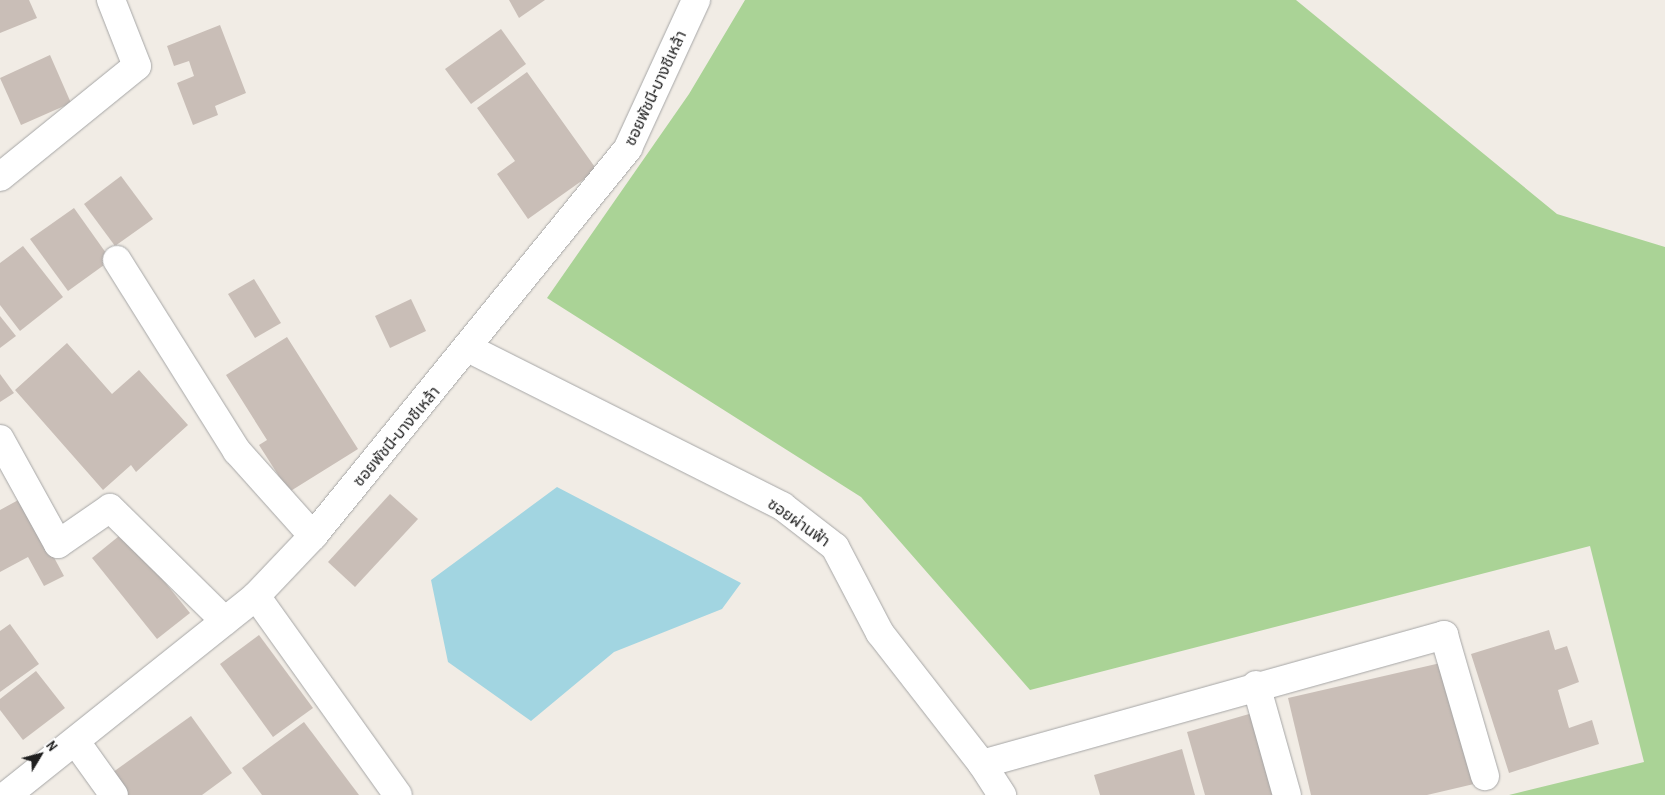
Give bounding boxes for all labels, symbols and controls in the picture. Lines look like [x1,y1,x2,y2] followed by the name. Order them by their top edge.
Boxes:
[620,27,690,149] street label: ซอยพัชนี-บางชีเหล้า
[348,382,444,490] street label: ซอยพัชนี-บางชีเหล้า
[764,494,834,550] street label: ซอยผ่านฟ้า
[15,730,65,780] north arrow
[42,737,62,755] text: N

